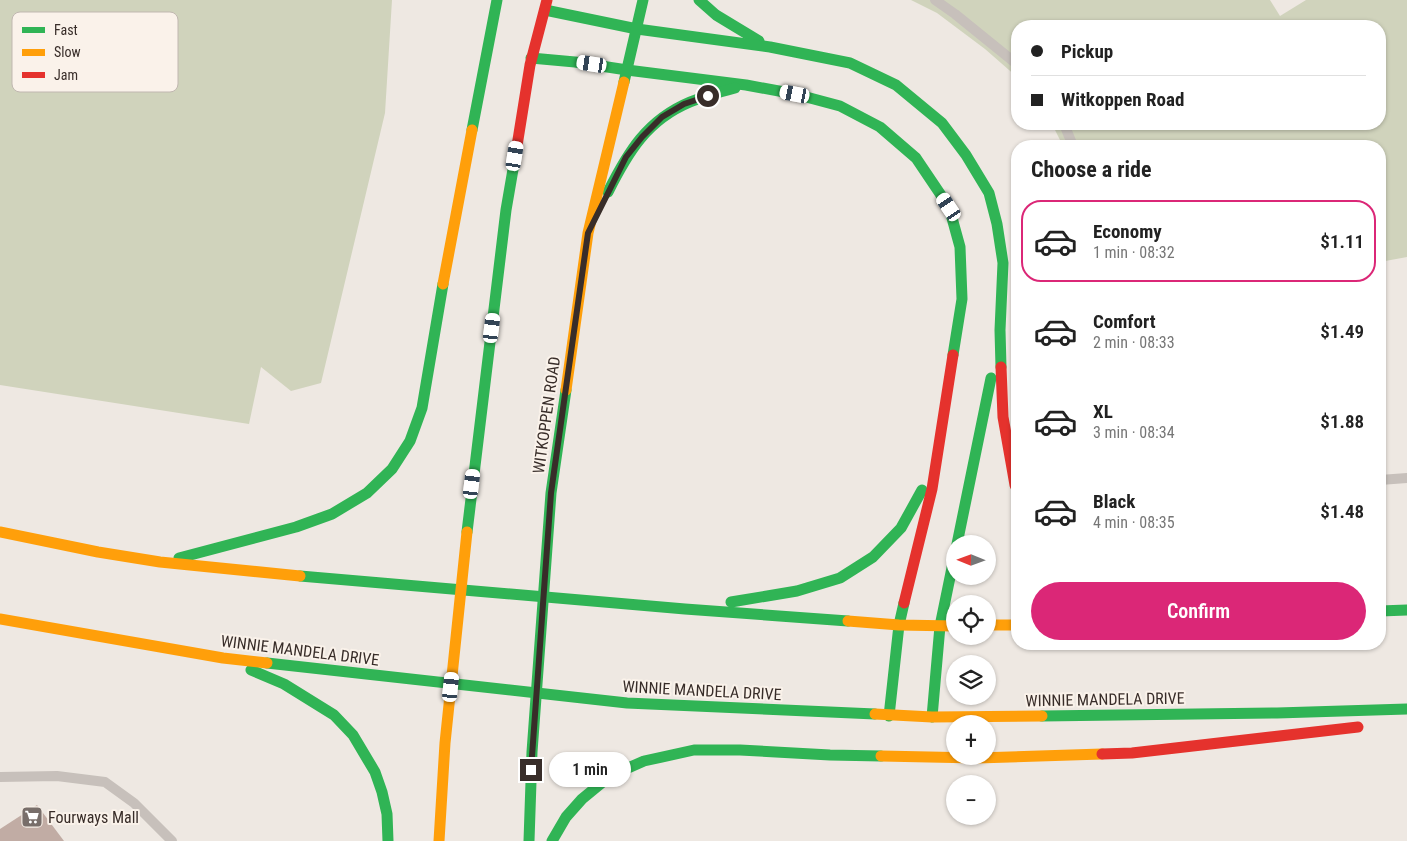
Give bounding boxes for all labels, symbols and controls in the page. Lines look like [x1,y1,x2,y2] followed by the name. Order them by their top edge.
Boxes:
[12,12,178,92] legend
[54,22,78,38] text: Fast
[1061,40,1113,63] text: Pickup
[54,44,81,60] text: Slow
[576,54,607,74] car
[54,67,78,83] text: Jam
[778,84,811,104] car
[697,85,719,107] route start
[1061,88,1184,111] text: Witkoppen Road
[505,140,524,172] car
[1031,157,1152,182] text: Choose a ride
[934,190,963,224] car
[1033,219,1078,264] icon: car
[1093,220,1162,243] text: Economy
[1320,230,1364,253] text: $1.11
[1093,243,1175,262] text: 1 min · 08:32
[1033,309,1078,354] icon: car
[1093,310,1156,333] text: Comfort
[482,312,501,344] car
[1320,320,1364,343] text: $1.49
[1093,333,1175,352] text: 2 min · 08:33
[529,355,564,475] street label: WITKOPPEN ROAD
[1033,399,1078,444] icon: car
[1093,400,1113,423] text: XL
[1320,410,1364,433] text: $1.88
[1093,423,1175,442] text: 3 min · 08:34
[462,468,481,500] car
[1033,489,1078,534] icon: car
[1093,490,1135,513] text: Black
[1320,500,1364,523] text: $1.48
[1093,513,1175,532] text: 4 min · 08:35
[946,535,996,585] north arrow
[946,535,996,825] map controls
[1031,582,1366,640] button: Confirm
[946,595,996,645] button: locate
[220,631,380,670] street label: WINNIE MANDELA DRIVE
[946,655,996,705] button: layers
[441,671,460,703] car
[622,677,782,704] street label: WINNIE MANDELA DRIVE
[1025,689,1185,710] street label: WINNIE MANDELA DRIVE
[946,715,996,765] button: +
[548,752,631,788] callout: 1 min
[520,759,542,781] route end
[572,760,608,779] text: 1 min
[946,775,996,825] button: −
[20,805,44,829] supermarket icon: Fourways Mall
[48,808,139,827] place label: Fourways Mall

